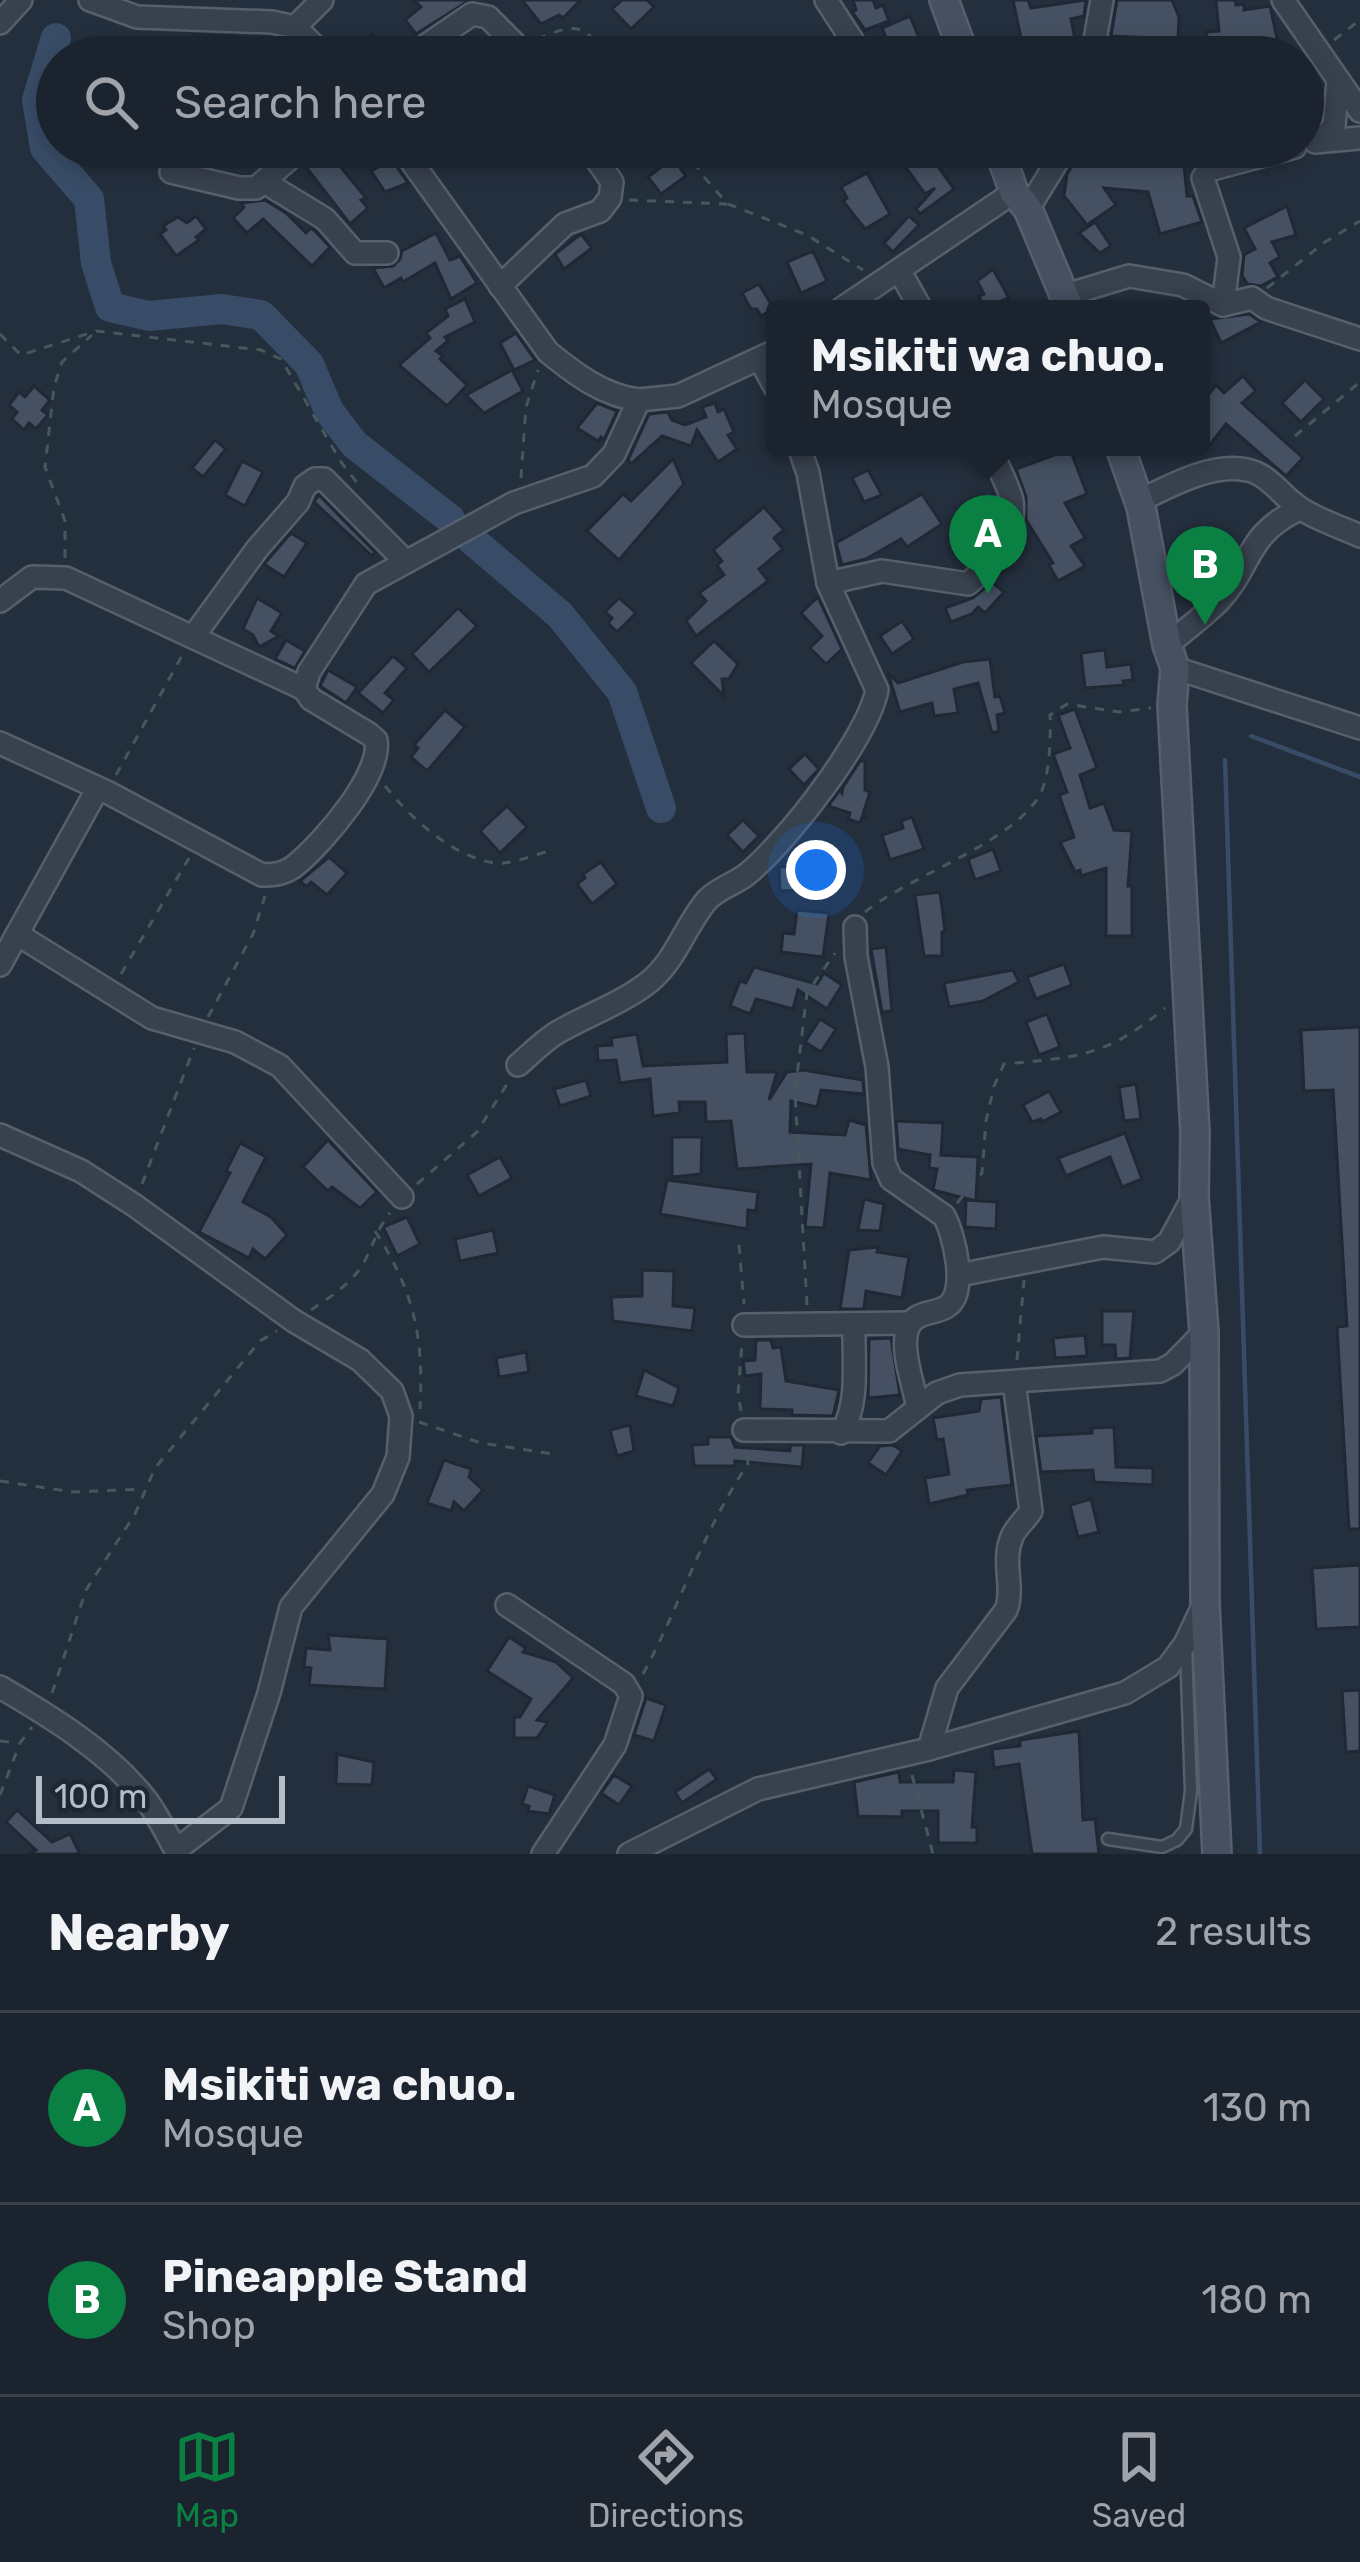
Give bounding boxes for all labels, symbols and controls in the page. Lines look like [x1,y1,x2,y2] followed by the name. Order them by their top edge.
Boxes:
[36,36,1324,168] search box
[78,69,144,135] icon: search
[174,76,426,129] text: Search here
[766,300,1210,456] popup
[811,329,1165,382] text: Msikiti wa chuo.
[811,382,953,428] text: Mosque
[949,495,1027,594] pin: A
[1166,526,1244,625] pin: B
[786,840,846,900] your location
[36,1770,285,1823] scale bar
[54,1777,147,1816] text: 100 m
[48,1902,230,1963] text: Nearby
[1155,1909,1312,1955] text: 2 results
[162,2058,516,2111] text: Msikiti wa chuo.
[73,2085,101,2131] text: A
[1203,2085,1312,2131] text: 130 m
[162,2111,304,2157] text: Mosque
[162,2250,528,2303] text: Pineapple Stand
[73,2277,101,2323] text: B
[1202,2277,1312,2323] text: 180 m
[162,2303,256,2349] text: Shop
[174,2424,240,2535] tab: Map
[588,2424,744,2535] tab: Directions
[1092,2424,1186,2535] tab: Saved

